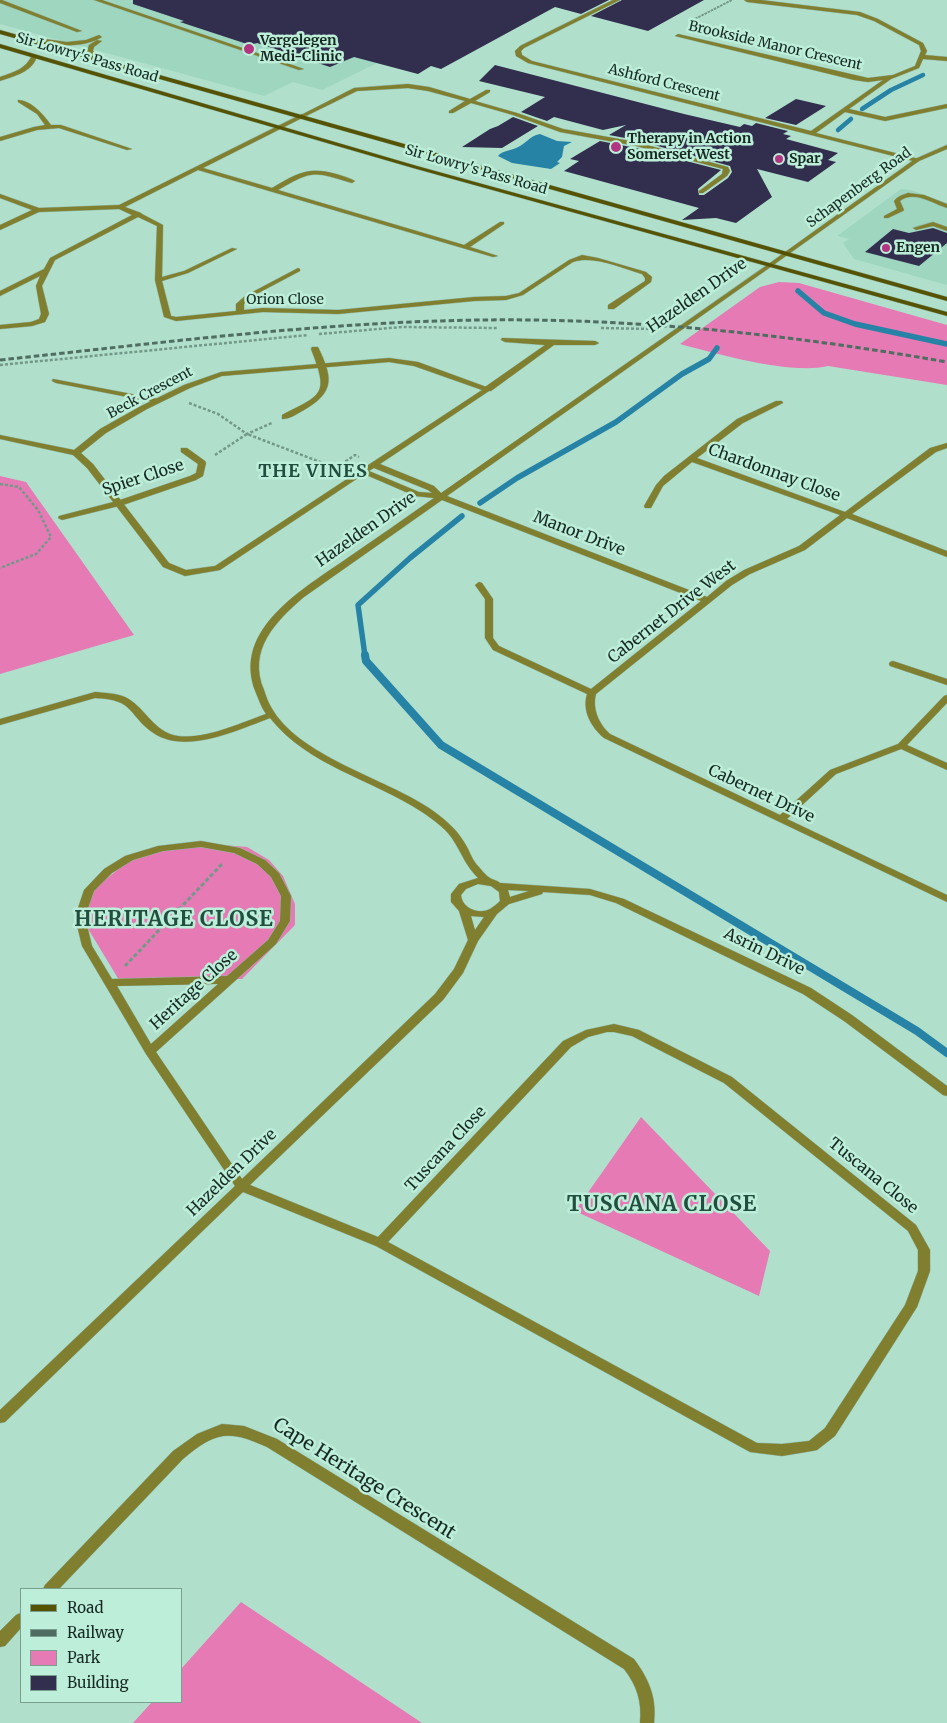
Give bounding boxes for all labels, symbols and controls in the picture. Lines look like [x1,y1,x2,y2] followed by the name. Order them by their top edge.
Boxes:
[687,18,863,74] street label: Brookside Manor Crescent
[14,30,160,86] street label: Sir Lowry's Pass Road
[260,33,342,65] place label: Vergelegen Medi-Clinic
[242,42,256,56] marker: Vergelegen Medi-Clinic
[606,61,722,105] street label: Ashford Crescent
[627,131,751,164] place label: Therapy in Action Somerset West
[609,140,623,154] marker: Therapy in Action Somerset West
[403,142,549,198] street label: Sir Lowry's Pass Road
[803,144,915,232] street label: Schapenberg Road
[789,151,821,167] place label: Spar
[773,153,785,165] marker: Spar
[896,240,940,256] place label: Engen
[880,242,892,254] marker: Engen
[643,255,751,337] street label: Hazelden Drive
[246,292,324,308] street label: Orion Close
[104,363,196,423] street label: Beck Crescent
[705,440,843,506] street label: Chardonnay Close
[100,456,186,500] street label: Spier Close
[257,461,369,483] district label: THE VINES
[312,489,420,571] street label: Hazelden Drive
[530,508,628,560] street label: Manor Drive
[604,556,740,668] street label: Cabernet Drive West
[705,761,817,827] street label: Cabernet Drive
[73,907,275,933] district label: HERITAGE CLOSE
[721,924,807,980] street label: Asrin Drive
[146,946,242,1034] street label: Heritage Close
[402,1102,490,1196] street label: Tuscana Close
[183,1125,281,1221] street label: Hazelden Drive
[824,1134,922,1218] street label: Tuscana Close
[565,1192,759,1218] district label: TUSCANA CLOSE
[269,1414,459,1544] street label: Cape Heritage Crescent
[20,1588,182,1703] legend
[67,1598,103,1617] text: Road
[67,1623,124,1642] text: Railway
[67,1648,100,1667] text: Park
[67,1673,129,1692] text: Building

